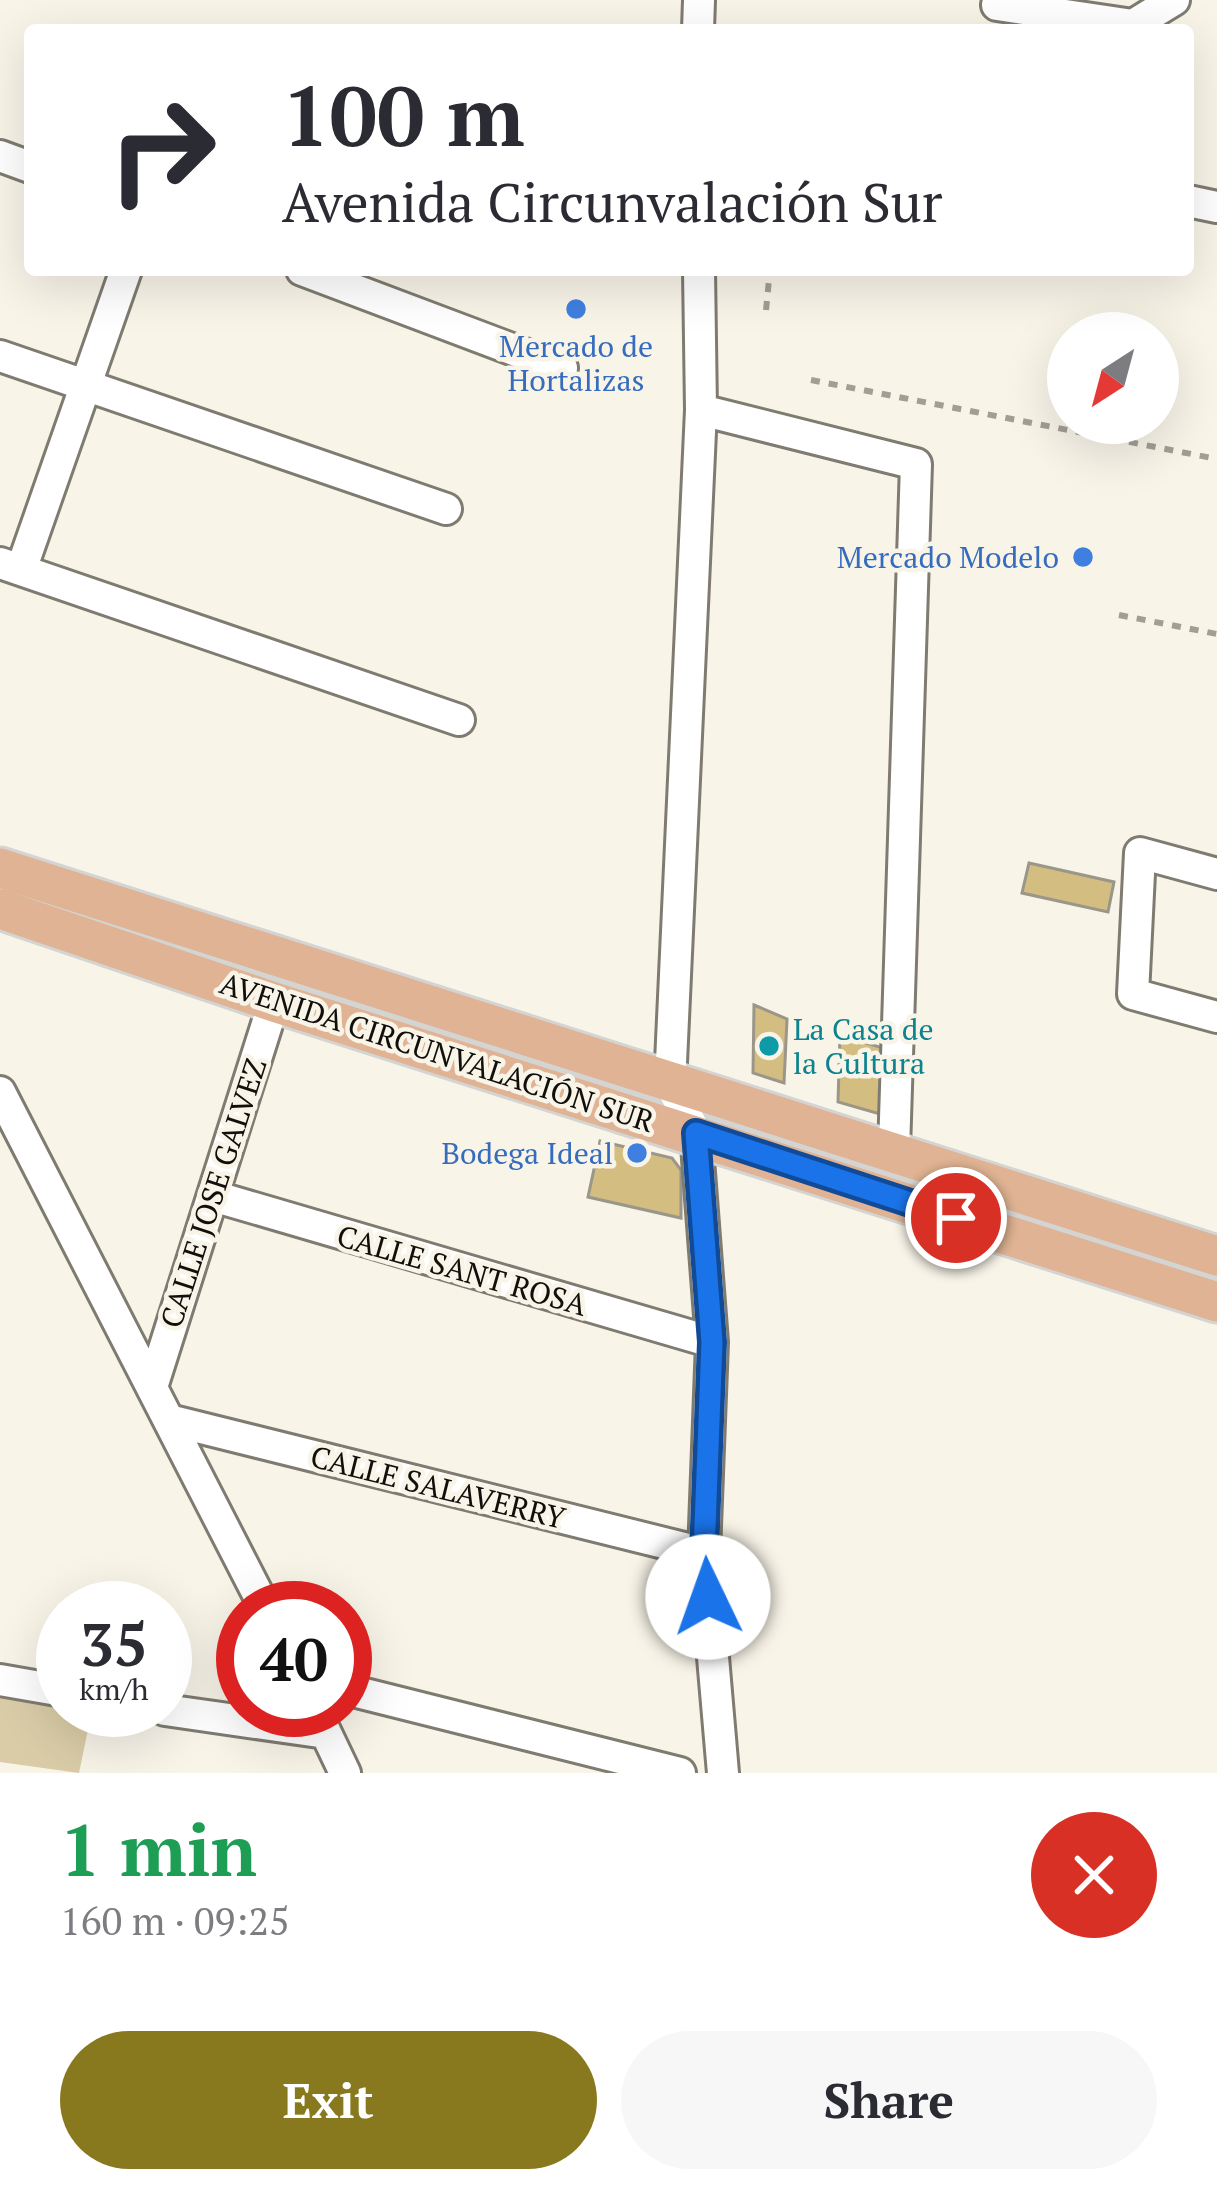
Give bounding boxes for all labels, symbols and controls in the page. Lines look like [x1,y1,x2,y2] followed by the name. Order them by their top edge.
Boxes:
[282,59,525,170] text: 100 m
[84,72,240,228] icon: right
[282,166,943,237] text: Avenida Circunvalación Sur
[563,296,589,322] marker: Mercado de Hortalizas
[1047,312,1179,444] north arrow
[1047,312,1179,444] map controls
[499,326,653,400] place label: Mercado de Hortalizas
[837,537,1059,577] place label: Mercado Modelo
[1070,544,1096,570] marker: Mercado Modelo
[215,963,659,1141] street label: AVENIDA CIRCUNVALACIÓN SUR
[793,1009,934,1083] place label: La Casa de la Cultura
[756,1033,782,1059] marker: La Casa de la Cultura
[151,1053,275,1333] street label: CALLE JOSE GALVEZ
[442,1133,613,1173] place label: Bodega Ideal
[624,1140,650,1166] marker: Bodega Ideal
[905,1167,1007,1269] pin
[923,1185,989,1251] icon: arrive
[332,1215,592,1325] street label: CALLE SANT ROSA
[307,1436,570,1538] street label: CALLE SALAVERRY
[645,1534,771,1660] position arrow
[216,1581,372,1737] speed limit sign: 40
[80,1604,148,1683] text: 35
[79,1669,149,1709] text: km/h
[60,1801,257,1897] text: 1 min
[1031,1812,1157,1938] button: close
[60,1894,290,1946] text: 160 m · 09:25
[60,2031,597,2169] button: Exit
[621,2031,1157,2169] button: Share

